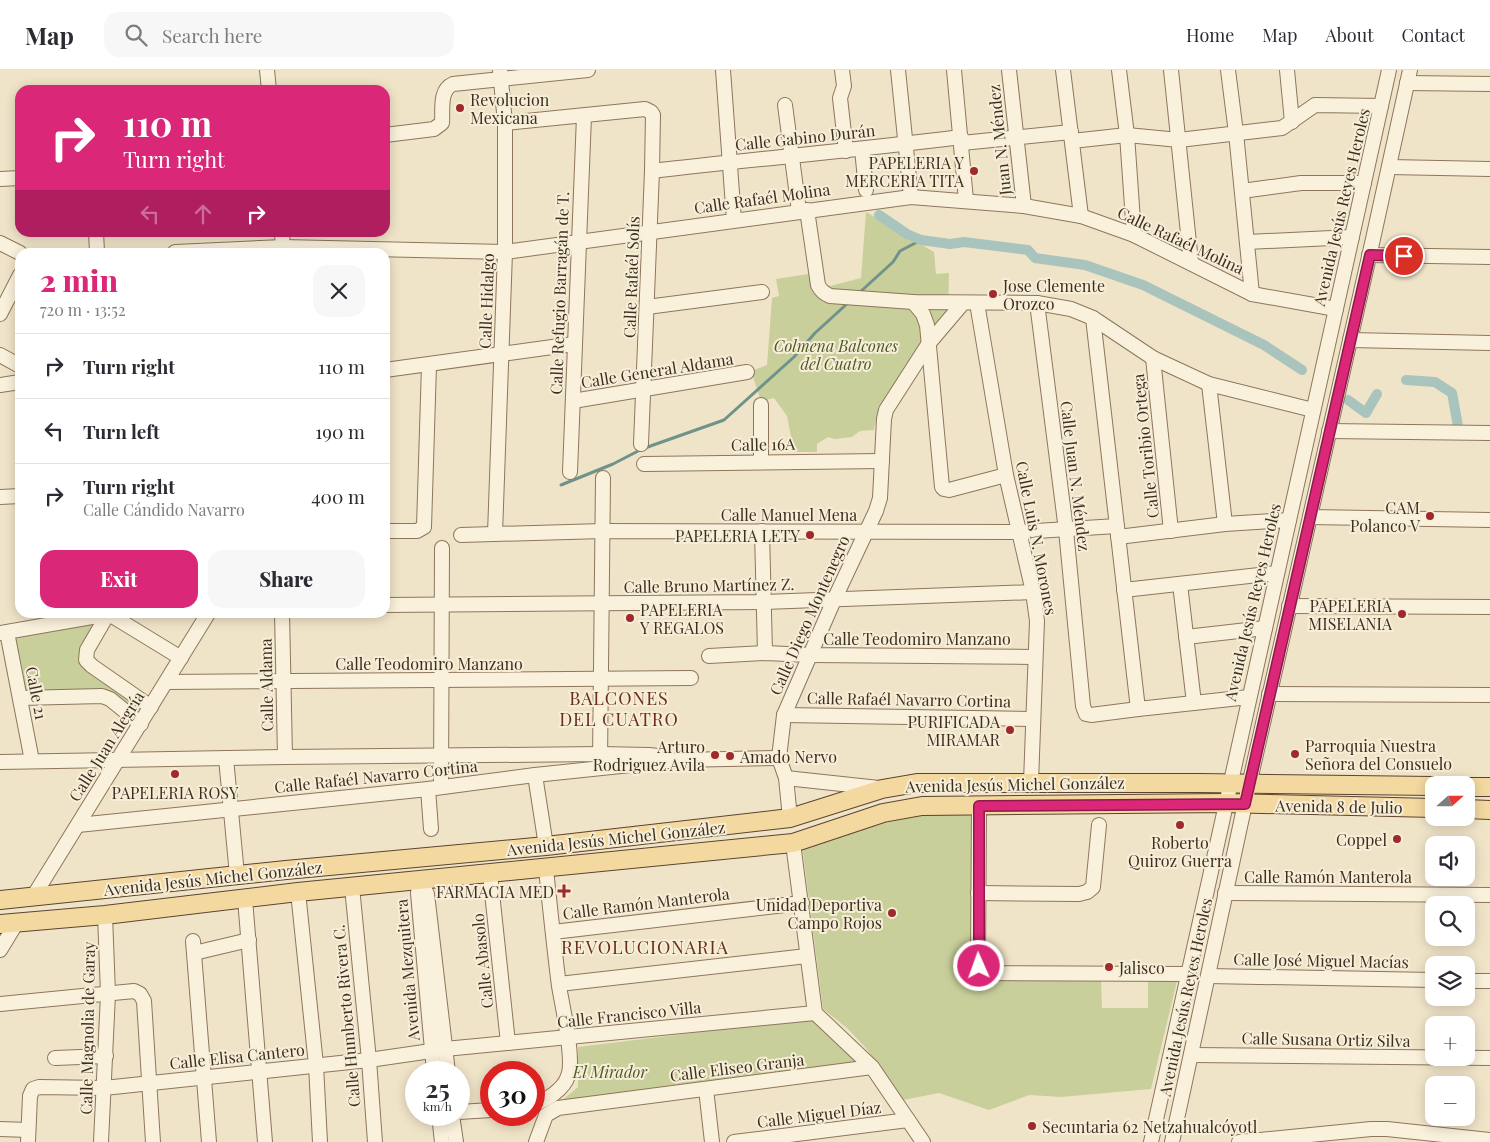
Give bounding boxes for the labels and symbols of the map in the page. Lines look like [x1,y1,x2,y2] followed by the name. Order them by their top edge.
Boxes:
[983,83,1015,197] street label: Juan N. Méndez
[470,89,550,128] place label: Revolucion Mexicana
[454,102,466,114] marker: Revolucion Mexicana
[1308,106,1374,309] street label: Avenida Jesús Reyes Heroles
[734,119,876,155] street label: Calle Gabino Durán
[845,152,965,191] place label: PAPELERIA Y MERCERIA TITA
[968,165,980,177] marker: PAPELERIA Y MERCERIA TITA
[693,178,831,218] street label: Calle Rafaél Molina
[545,191,573,395] street label: Calle Refugio Barragán de T.
[1114,201,1248,279] street label: Calle Rafaél Molina
[618,216,644,338] street label: Calle Rafaél Solís
[1383,235,1425,277] pin
[474,253,498,349] street label: Calle Hidalgo
[1002,275,1105,314] place label: Jose Clemente Orozco
[987,288,999,300] marker: Jose Clemente Orozco
[774,335,898,374] park label: Colmena Balcones del Cuatro
[579,348,735,392] street label: Calle General Aldama
[1127,373,1163,519] street label: Calle Toribio Ortega
[1056,400,1096,553] street label: Calle Juan N. Méndez
[731,433,796,455] street label: Calle 16A
[1012,459,1062,617] street label: Calle Luis N. Morones
[1350,497,1421,536] place label: CAM Polanco V
[1219,501,1285,704] street label: Avenida Jesús Reyes Heroles
[721,504,857,525] street label: Calle Manuel Mena
[1424,510,1436,522] marker: CAM Polanco V
[675,525,801,546] place label: PAPELERIA LETY
[804,529,816,541] marker: PAPELERIA LETY
[764,532,854,698] street label: Calle Diego Montenegro
[623,573,795,597] street label: Calle Bruno Martínez Z.
[1308,595,1393,634] place label: PAPELERIA MISELANIA
[639,599,724,638] place label: PAPELERIA Y REGALOS
[1396,608,1408,620] marker: PAPELERIA MISELANIA
[624,612,636,624] marker: PAPELERIA Y REGALOS
[823,628,1011,649] street label: Calle Teodomiro Manzano
[255,638,277,732] street label: Calle Aldama
[335,653,523,674] street label: Calle Teodomiro Manzano
[22,665,52,721] street label: Calle 21
[559,686,679,731] district label: BALCONES DEL CUATRO
[64,687,148,805] street label: Calle Juan Alegría
[807,687,1011,711] street label: Calle Rafaél Navarro Cortina
[907,711,1001,750] place label: PURIFICADA MIRAMAR
[1004,724,1016,736] marker: PURIFICADA MIRAMAR
[1305,735,1452,774] place label: Parroquia Nuestra Señora del Consuelo
[593,736,705,775] place label: Arturo Rodriguez Avila
[739,746,837,767] place label: Amado Nervo
[1289,748,1301,760] marker: Parroquia Nuestra Señora del Consuelo
[709,749,721,761] marker: Arturo Rodriguez Avila
[724,750,736,762] marker: Amado Nervo
[273,755,479,797] street label: Calle Rafaél Navarro Cortina
[169,768,181,780] marker: PAPELERIA ROSY
[904,772,1125,796] street label: Avenida Jesús Michel González
[1425,776,1475,826] north arrow
[112,782,239,803] place label: PAPELERIA ROSY
[1274,794,1403,818] street label: Avenida 8 de Julio
[505,816,727,860] street label: Avenida Jesús Michel González
[1174,819,1186,831] marker: Roberto Quiroz Guerra
[1336,829,1387,850] place label: Coppel
[1128,832,1232,871] place label: Roberto Quiroz Guerra
[1391,833,1403,845] marker: Coppel
[102,856,324,900] street label: Avenida Jesús Michel González
[1244,866,1412,887] street label: Calle Ramón Manterola
[436,881,554,902] place label: FARMACIA MED
[561,882,731,924] street label: Calle Ramón Manterola
[558,885,570,897] marker: FARMACIA MED
[756,894,882,933] place label: Unidad Deportiva Campo Rojos
[1153,896,1216,1099] street label: Avenida Jesús Reyes Heroles
[390,898,424,1043] street label: Avenida Mezquitera
[886,907,898,919] marker: Unidad Deportiva Campo Rojos
[467,912,497,1010] street label: Calle Abasolo
[328,924,364,1108] street label: Calle Humberto Rivera C.
[561,935,729,959] district label: REVOLUCIONARIA
[952,939,1004,991] position arrow
[75,941,99,1115] street label: Calle Magnolia de Garay
[1233,948,1409,972] street label: Calle José Miguel Macías
[1118,957,1165,978] place label: Jalisco
[1103,961,1115,973] marker: Jalisco
[556,996,702,1032] street label: Calle Francisco Villa
[1241,1027,1411,1051] street label: Calle Susana Ortiz Silva
[168,1038,306,1074] street label: Calle Elisa Cantero
[669,1048,805,1086] street label: Calle Eliseo Granja
[480,1061,545,1126] speed limit sign: 30
[572,1061,648,1082] park label: El Mirador
[756,1096,883,1132] street label: Calle Miguel Díaz
[1042,1116,1258,1137] place label: Secuntaria 62 Netzahualcóyotl
[1026,1120,1038,1132] marker: Secuntaria 62 Netzahualcóyotl

